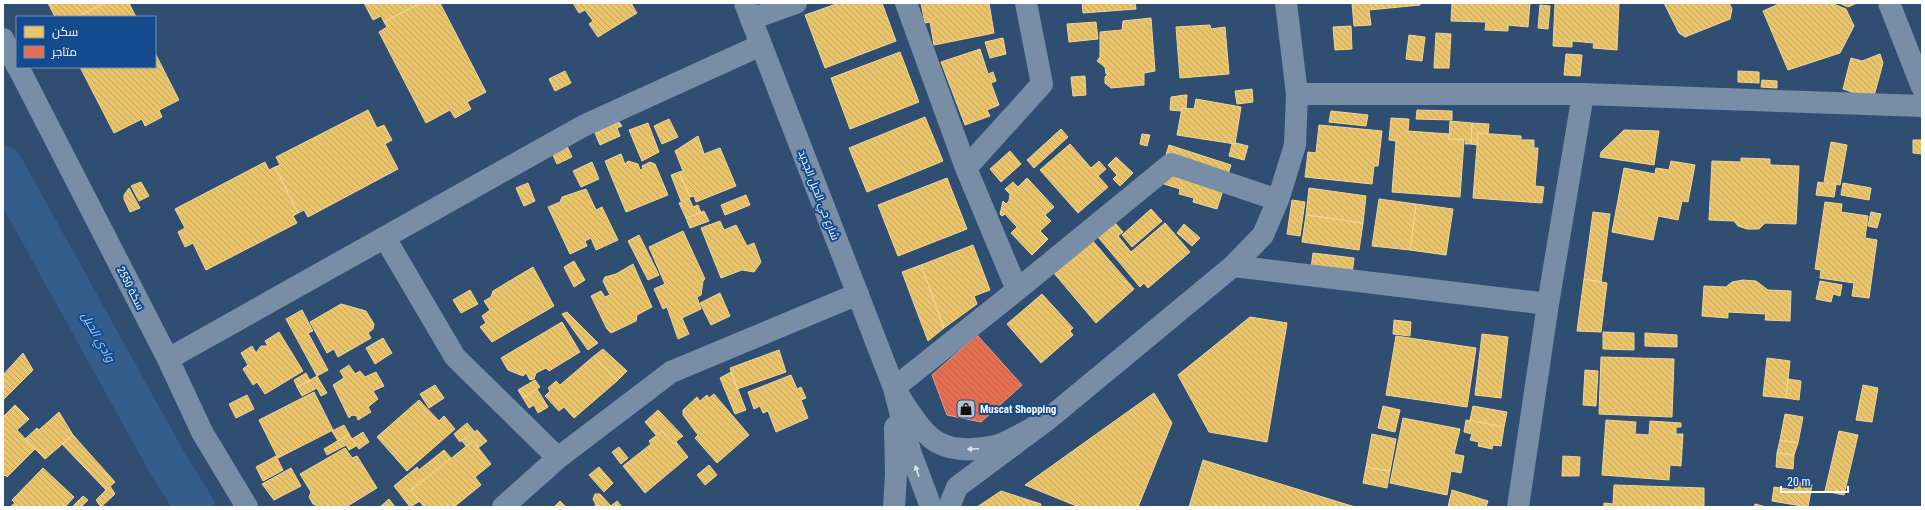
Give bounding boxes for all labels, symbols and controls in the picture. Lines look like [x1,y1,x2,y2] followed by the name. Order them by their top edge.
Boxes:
[16,16,156,68] legend
[52,25,78,39] text: سكن
[51,45,77,59] text: متاجر
[793,148,842,243] street label: شارع حي الحيل الجديد
[114,264,147,312] street label: سكة 2550
[76,310,118,367] water label: وادي الحيل
[955,398,977,420] shop icon: Muscat Shopping
[980,403,1056,416] place label: Muscat Shopping
[967,445,979,452] one-way arrow
[914,464,920,476] one-way arrow
[1781,468,1848,494] scale bar
[1787,475,1811,489] text: 20 m

